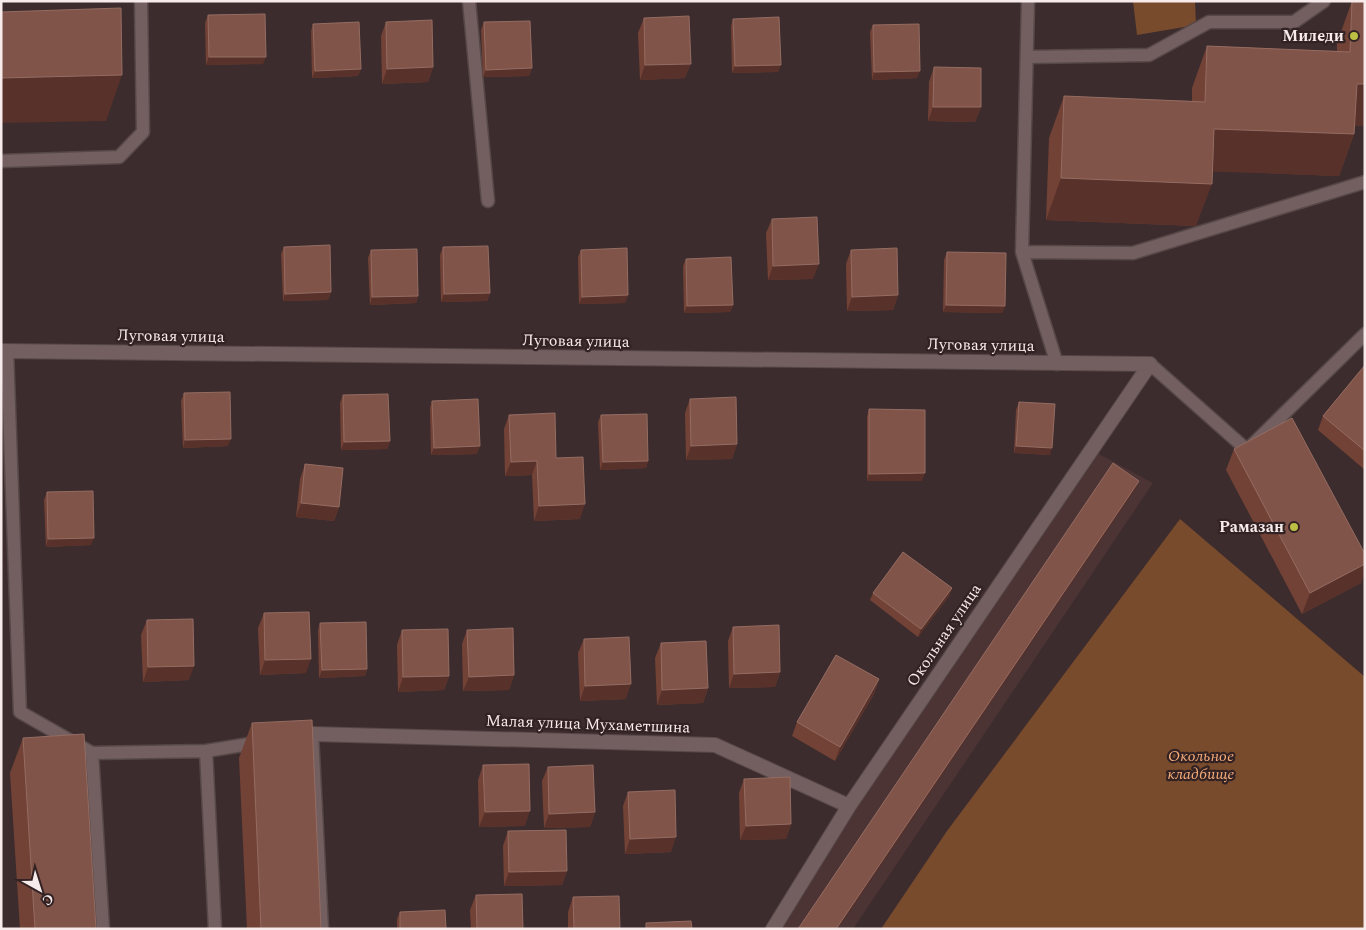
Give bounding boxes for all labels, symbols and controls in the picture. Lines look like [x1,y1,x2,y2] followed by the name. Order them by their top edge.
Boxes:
[1282,24,1344,48] place label: Миледи
[1348,30,1360,42] marker: Миледи
[117,323,225,349] street label: Луговая улица
[522,328,630,354] street label: Луговая улица
[927,332,1035,358] street label: Луговая улица
[1219,515,1284,539] place label: Рамазан
[1288,521,1300,533] marker: Рамазан
[901,579,988,691] street label: Окольная улица
[485,708,691,740] street label: Малая улица Мухаметшина
[1168,744,1234,786] park label: Окольное кладбище
[15,865,65,915] north arrow
[37,888,58,911] text: С

